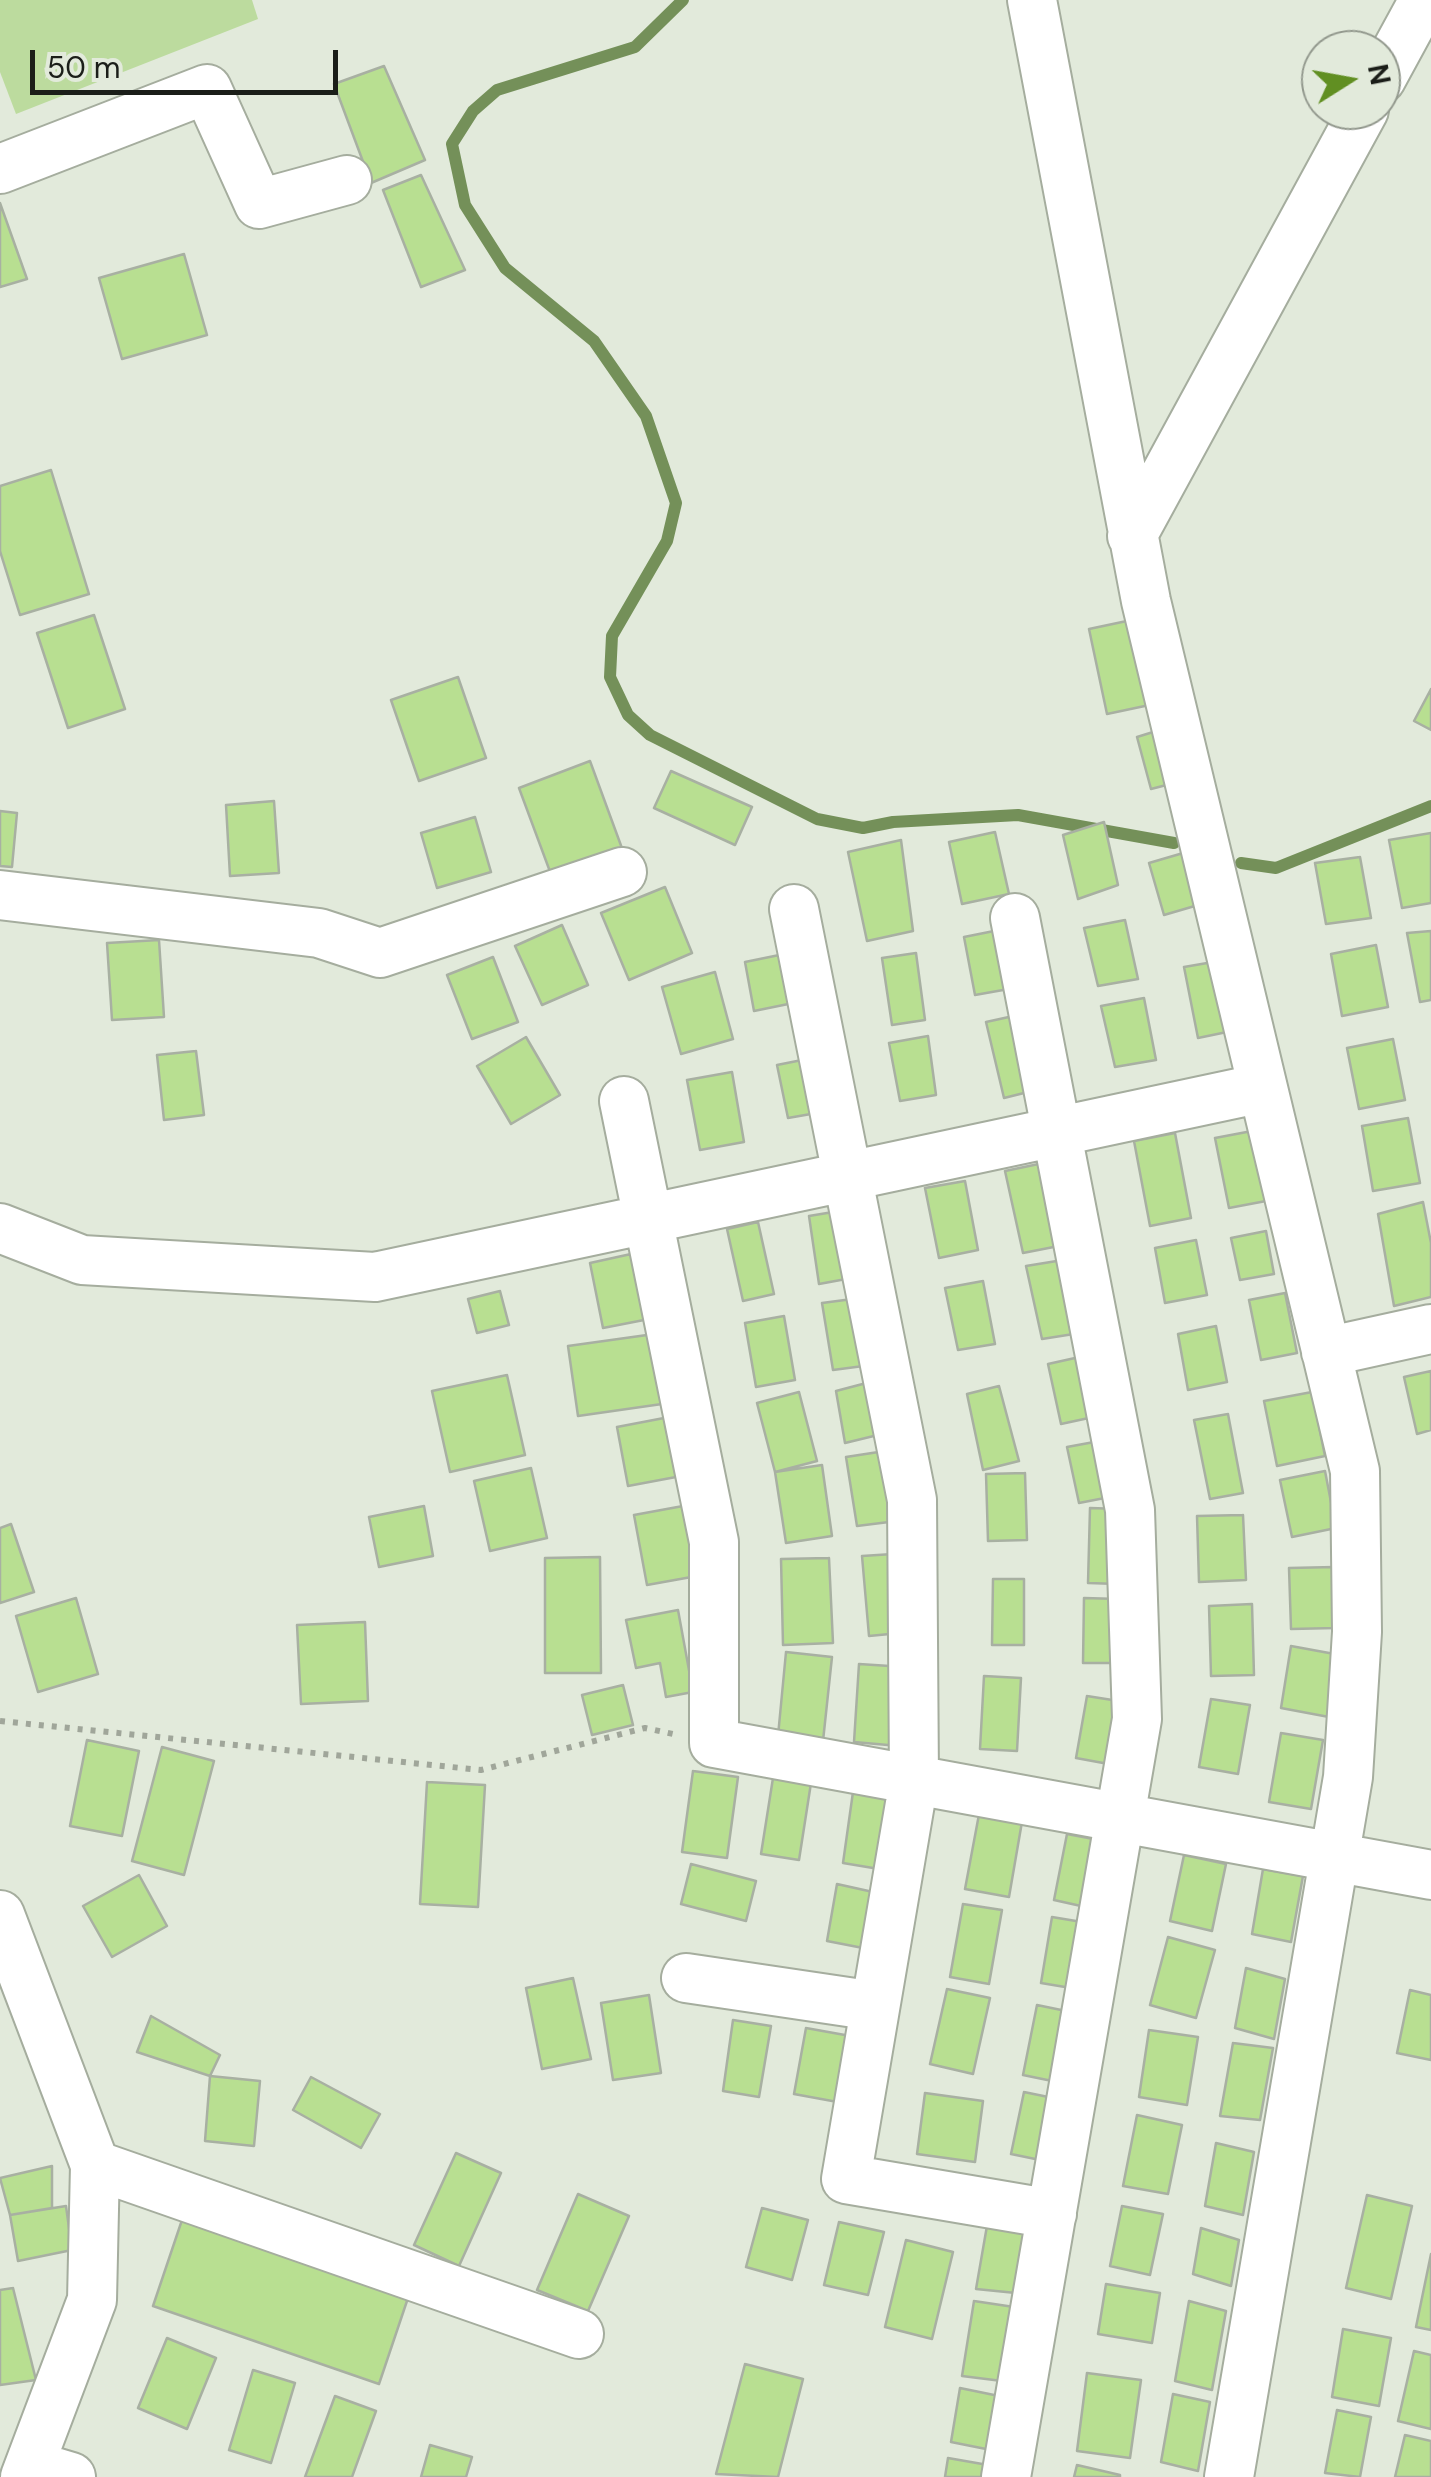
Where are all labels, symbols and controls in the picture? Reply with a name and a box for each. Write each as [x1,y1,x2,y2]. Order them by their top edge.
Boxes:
scale bar [35,30,342,92]
north arrow [1301,30,1401,130]
text: 50 m [47,48,121,87]
text: N [1359,61,1399,88]

